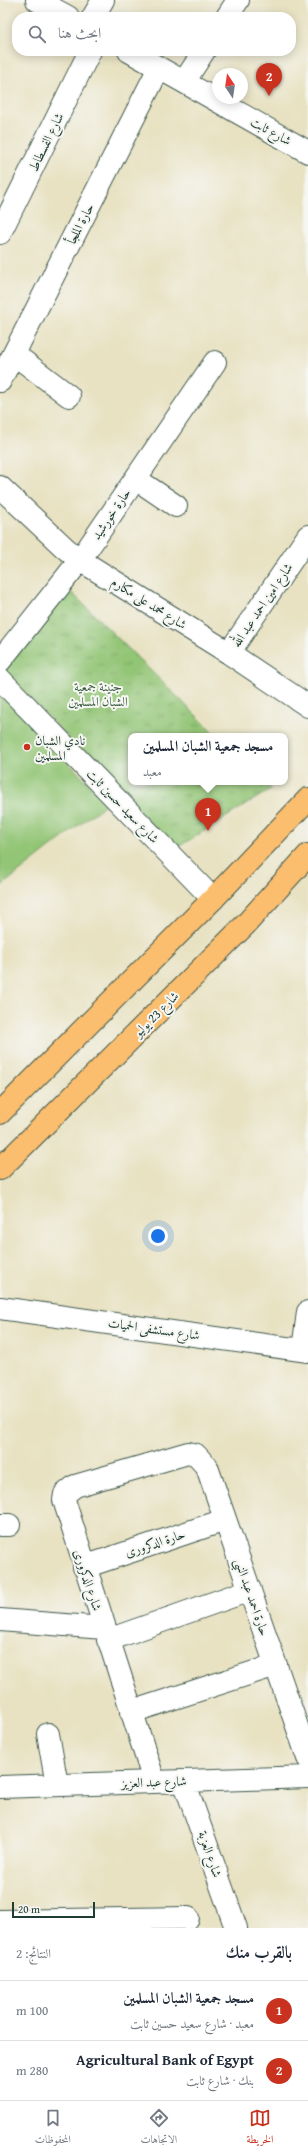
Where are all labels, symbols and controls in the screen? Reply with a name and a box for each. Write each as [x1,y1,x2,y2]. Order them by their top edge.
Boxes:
search box [12,12,296,56]
text: ابحث هنا [58,22,101,43]
icon: search [26,23,48,45]
pin: 2 [256,63,282,96]
north arrow [212,68,248,104]
street label: شارع الفسطاط [24,109,70,175]
street label: شارع ثابت [246,112,295,152]
street label: حارة الملجأ [61,200,99,248]
street label: حارة خورشيد [87,484,135,544]
street label: شارع امين احمد عبد الله [226,558,299,652]
street label: شارع محمد على مكارم [106,572,190,636]
park label: جنينة جمعية الشبان المسلمين [68,677,128,711]
place label: نادي الشبان المسلمين [35,731,85,765]
popup [128,733,288,785]
text: مسجد جمعية الشبان المسلمين [143,735,273,756]
marker: نادي الشبان المسلمين [22,742,32,752]
text: معبد [143,762,162,781]
street label: شارع سعيد حسين ثابت [81,764,164,849]
pin: 1 [195,798,221,831]
street label: شارع 23 يوليو [127,987,185,1044]
your location [148,1226,168,1246]
street label: شارع مستشفى الحميات [107,1313,201,1347]
street label: حارة الدكرورى [122,1524,188,1562]
street label: شارع الدكرورى [67,1547,107,1614]
street label: حارة احمد عبد النبى [229,1556,274,1639]
street label: شارع عبد العزيز [119,1771,187,1795]
street label: شارع العزبة [191,1828,227,1881]
scale bar [12,1900,95,1919]
text: 20 m [18,1901,40,1917]
text: بالقرب منك [225,1939,292,1964]
text: النتائج: 2 [16,1944,51,1963]
text: مسجد جمعية الشبان المسلمين [123,1987,254,2008]
text: 100 m [16,2001,48,2020]
text: 1 [276,2001,282,2020]
text: معبد · شارع سعيد حسين ثابت [130,2014,254,2033]
text: Agricultural Bank of Egypt [76,2049,254,2070]
text: 280 m [16,2061,48,2080]
text: 2 [276,2061,282,2080]
text: بنك · شارع ثابت [186,2071,254,2090]
tab: المحفوظات [35,2107,71,2150]
tab: الاتجاهات [140,2107,177,2150]
tab: الخريطة [247,2107,273,2150]

